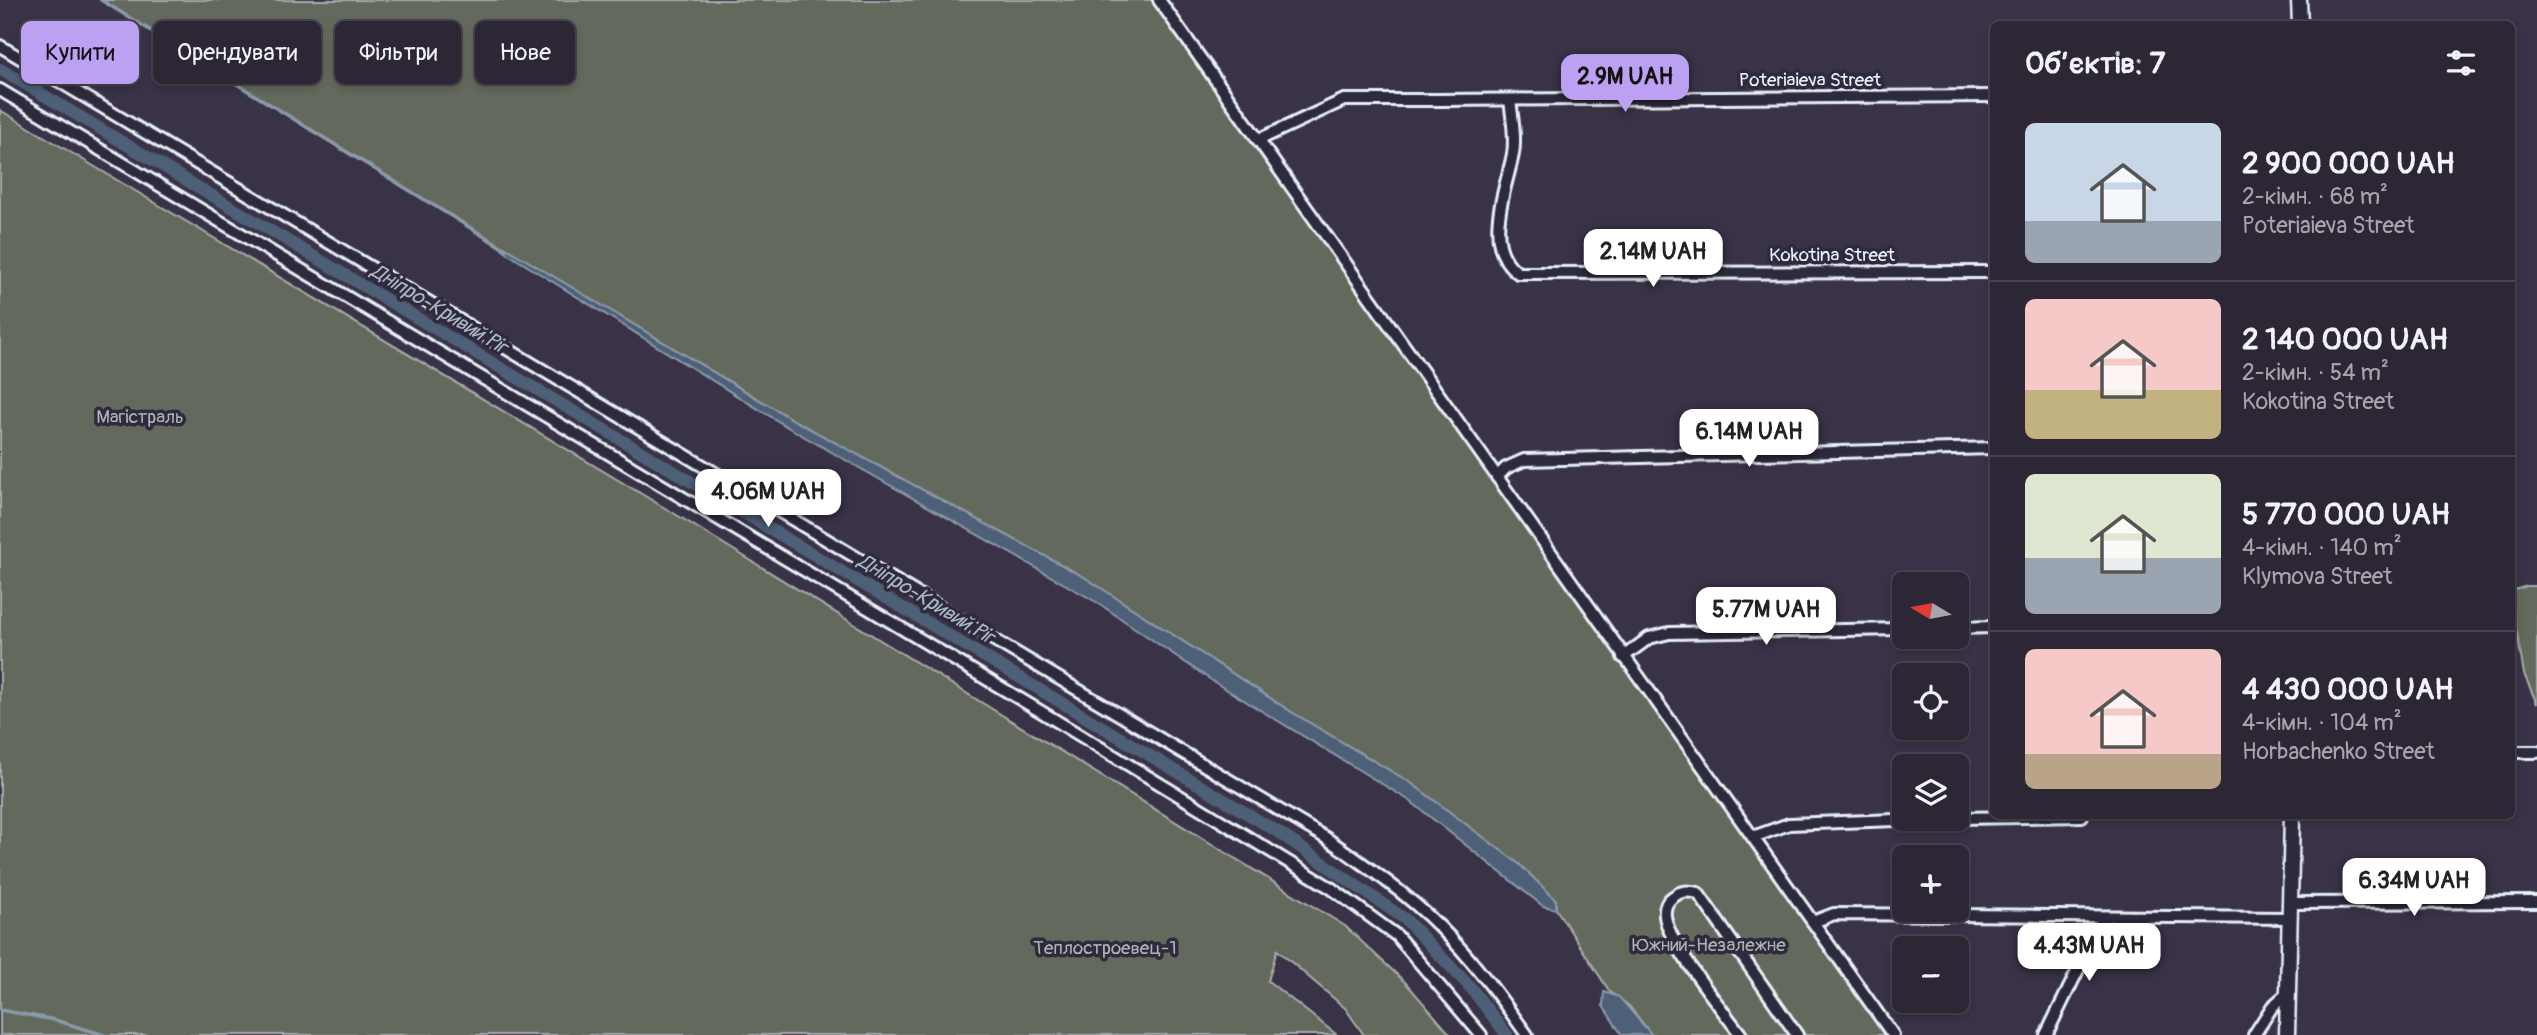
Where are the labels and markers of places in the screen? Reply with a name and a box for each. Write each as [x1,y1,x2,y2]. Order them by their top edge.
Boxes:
pin: 2.9M UAH [1553,54,1697,114]
pin: 2.14M UAH [1573,230,1733,289]
pin: 6.14M UAH [1669,410,1829,469]
pin: 4.06M UAH [688,470,848,529]
pin: 5.77M UAH [1686,588,1846,647]
pin: 6.34M UAH [2334,858,2494,918]
pin: 4.43M UAH [2009,923,2169,983]

